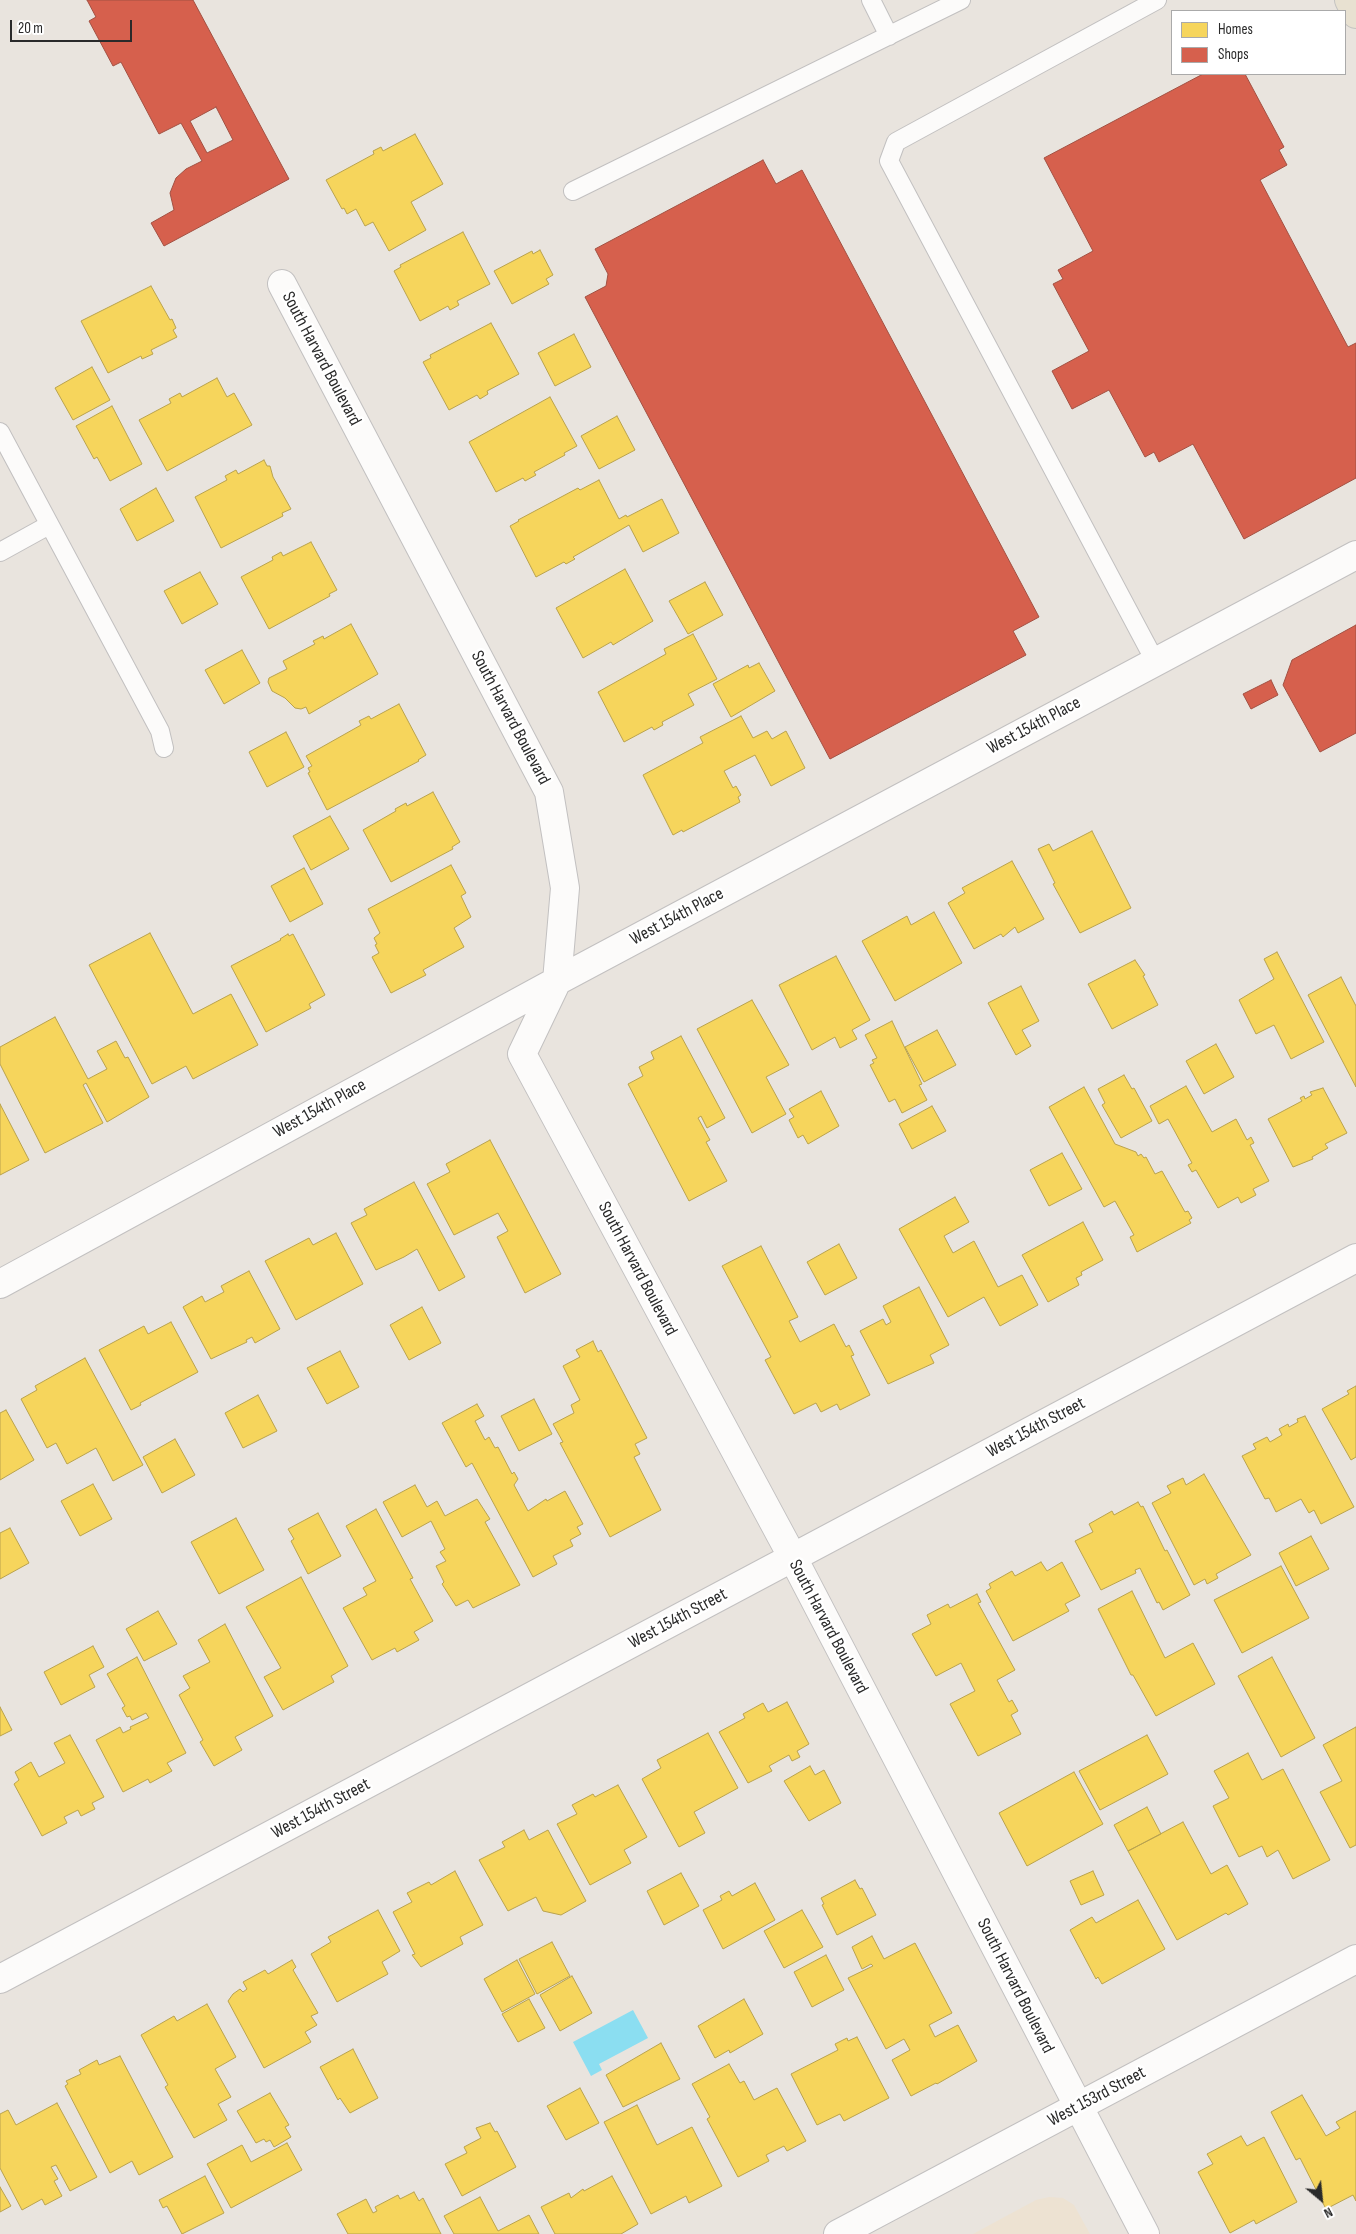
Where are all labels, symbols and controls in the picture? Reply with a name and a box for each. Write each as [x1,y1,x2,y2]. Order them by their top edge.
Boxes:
scale bar [12,10,135,42]
legend [1171,10,1346,75]
text: 20 m [18,19,43,38]
text: Homes [1218,20,1253,39]
text: Shops [1218,45,1249,64]
street label: South Harvard Boulevard [277,288,365,430]
street label: South Harvard Boulevard [466,647,554,789]
street label: West 154th Place [984,692,1084,760]
street label: West 154th Place [627,883,727,951]
street label: West 154th Place [270,1075,370,1143]
street label: South Harvard Boulevard [593,1198,681,1340]
street label: West 154th Street [983,1393,1089,1463]
street label: South Harvard Boulevard [784,1556,872,1698]
street label: West 154th Street [625,1584,731,1654]
street label: West 154th Street [268,1774,374,1844]
street label: South Harvard Boulevard [972,1915,1058,2057]
street label: West 153rd Street [1044,2062,1150,2132]
north arrow [1296,2174,1346,2224]
text: N [1321,2203,1336,2222]

